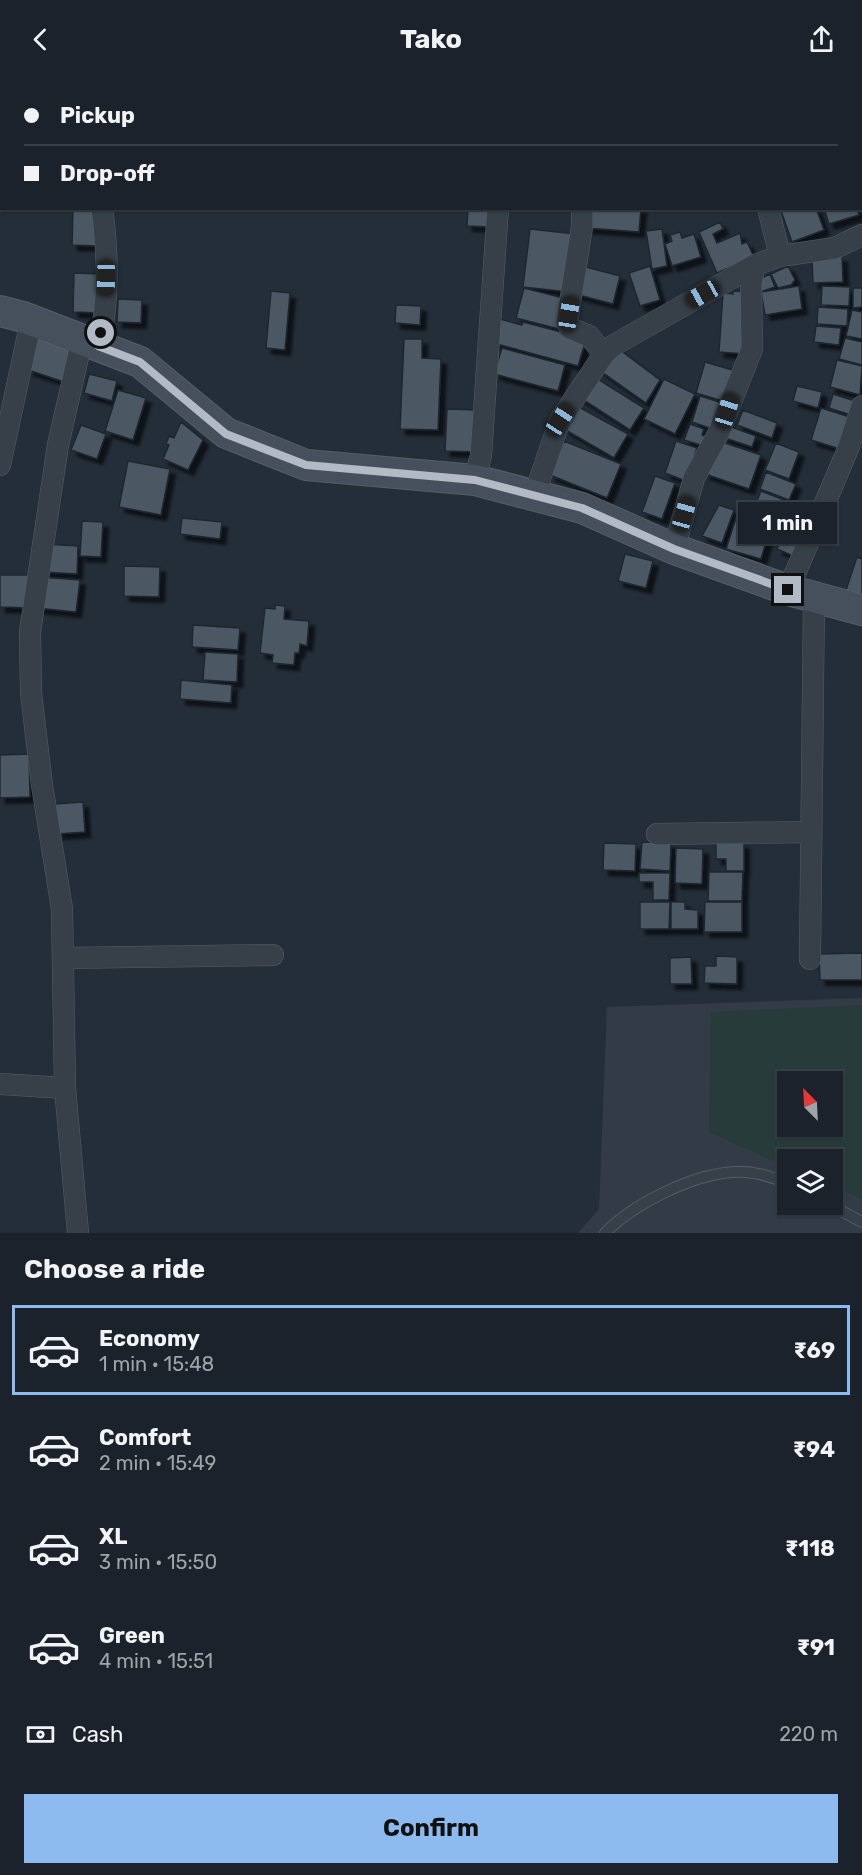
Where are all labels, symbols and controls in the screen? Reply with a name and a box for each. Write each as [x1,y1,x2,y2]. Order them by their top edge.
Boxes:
icon: back [24,23,57,56]
text: Tako [400,23,462,55]
icon: share [805,23,838,56]
text: Pickup [60,102,135,129]
text: Drop-off [60,160,155,187]
car [97,260,115,296]
car [683,277,723,311]
car [557,295,581,333]
route start [87,319,114,346]
car [713,391,741,431]
car [543,400,577,440]
car [670,494,698,534]
callout: 1 min [738,503,838,545]
text: 1 min [762,511,813,535]
route end [774,576,801,603]
north arrow [777,1071,843,1137]
map controls [777,1071,843,1215]
button: layers [777,1149,843,1215]
text: Choose a ride [24,1253,205,1285]
icon: car [27,1323,81,1377]
text: Economy [99,1325,200,1352]
text: ₹69 [793,1337,835,1364]
text: 1 min · 15:48 [99,1352,214,1376]
icon: car [27,1422,81,1476]
text: Comfort [99,1424,191,1451]
text: ₹94 [793,1436,835,1463]
text: 2 min · 15:49 [99,1451,216,1475]
icon: car [27,1521,81,1575]
text: XL [99,1523,127,1550]
text: ₹118 [785,1535,835,1562]
text: 3 min · 15:50 [99,1550,217,1574]
icon: car [27,1620,81,1674]
text: Green [99,1622,165,1649]
text: ₹91 [797,1634,835,1661]
text: 4 min · 15:51 [99,1649,213,1673]
icon: cash [24,1718,57,1751]
text: Cash [72,1721,123,1748]
text: 220 m [779,1722,838,1746]
button: Confirm [24,1794,838,1863]

